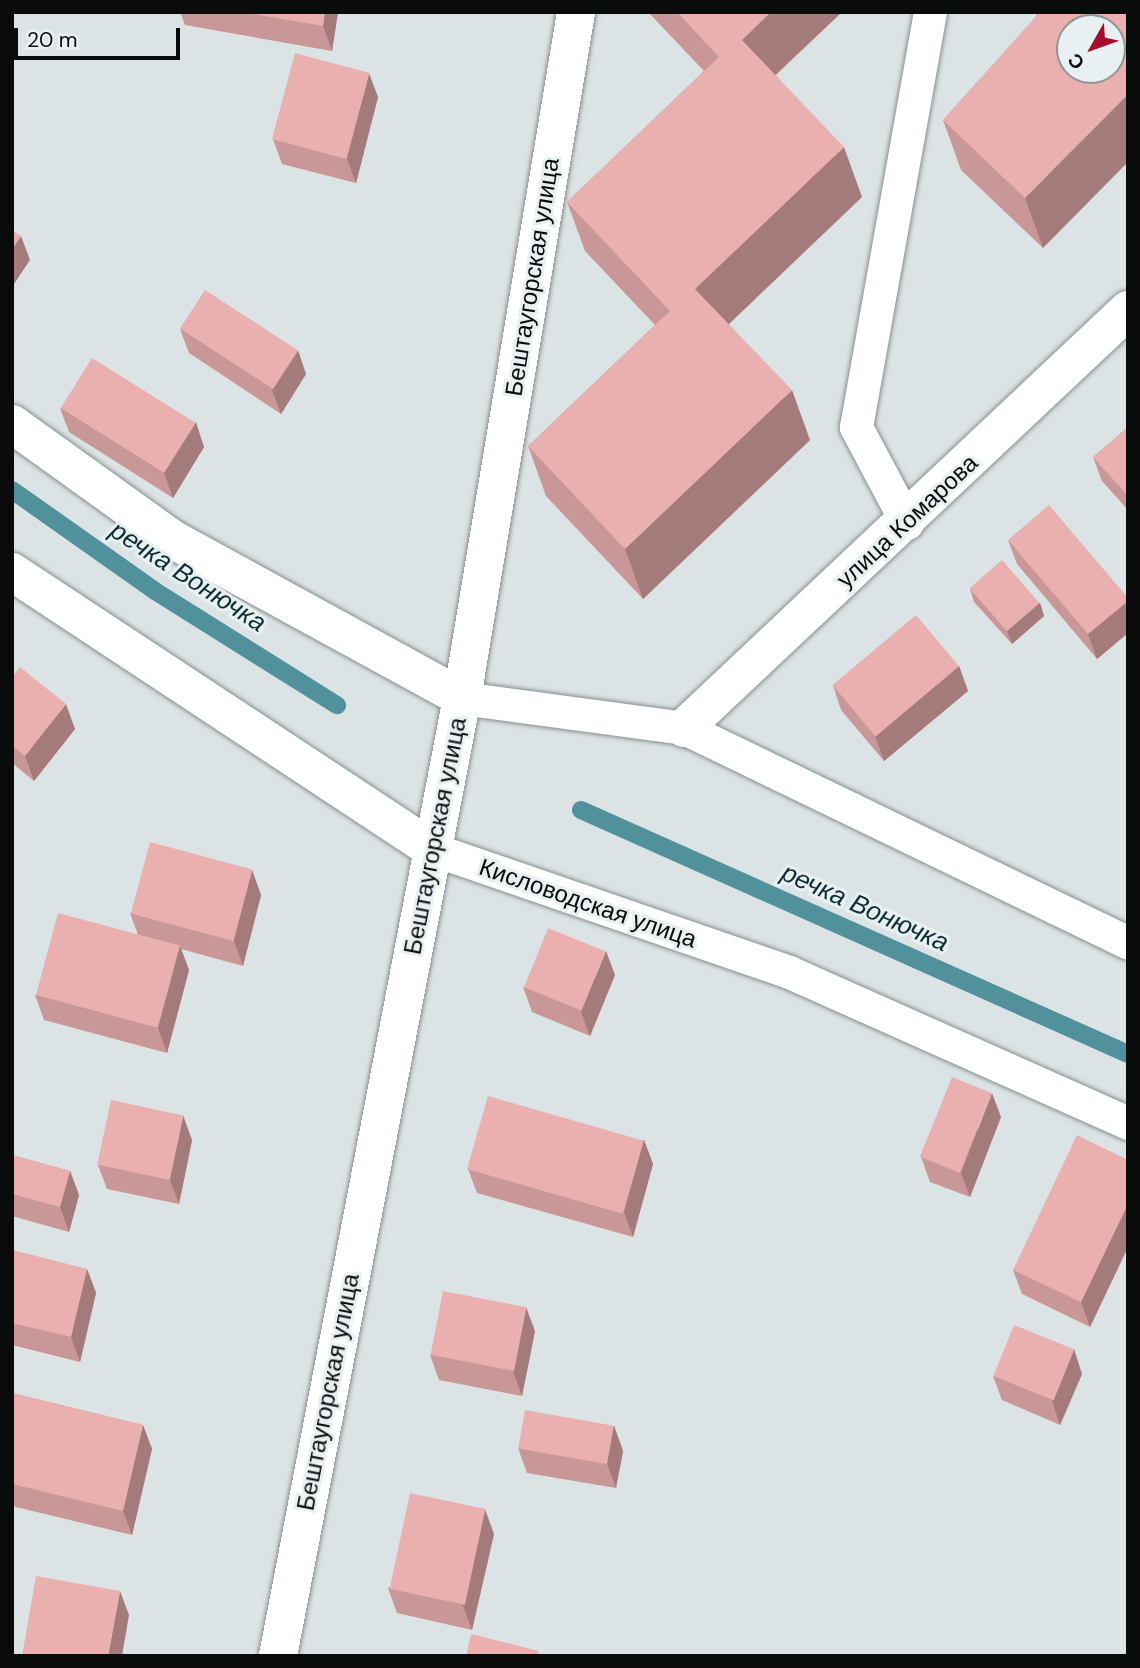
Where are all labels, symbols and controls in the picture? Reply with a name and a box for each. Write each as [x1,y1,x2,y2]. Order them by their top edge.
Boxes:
scale bar [18,14,184,58]
north arrow [1056,14,1126,84]
text: 20 m [27,26,78,54]
text: С [1062,48,1090,75]
street label: Бештаугорская улица [499,156,565,398]
street label: улица Комарова [831,448,983,594]
water label: речка Вонючка [104,515,272,639]
street label: Бештаугорская улица [398,715,472,957]
street label: Кисловодская улица [476,852,700,954]
water label: речка Вонючка [777,857,953,959]
street label: Бештаугорская улица [291,1271,365,1513]

